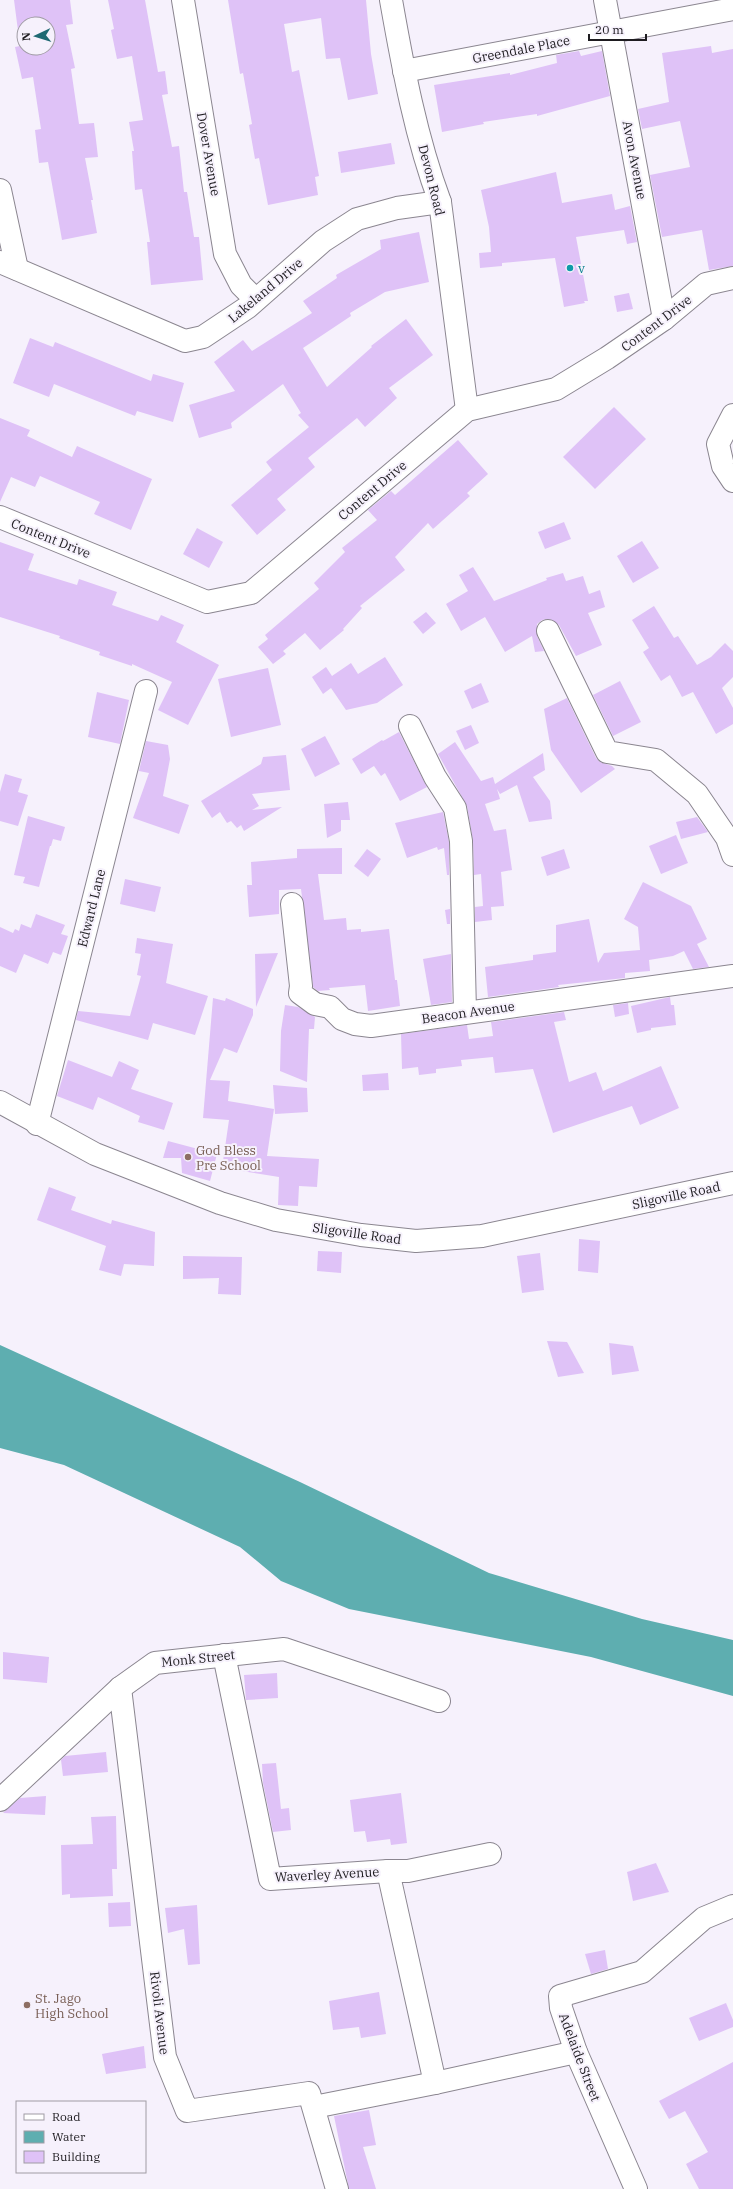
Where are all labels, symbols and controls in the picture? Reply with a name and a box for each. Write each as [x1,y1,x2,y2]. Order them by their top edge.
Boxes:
north arrow [16,16,56,56]
scale bar [589,16,646,42]
text: 20 m [595,22,624,37]
text: N [19,32,33,42]
street label: Greendale Place [471,32,571,67]
street label: Dover Avenue [193,111,224,197]
street label: Avon Avenue [619,119,650,201]
street label: Devon Road [414,143,449,217]
street label: Lakeland Drive [225,254,306,327]
place label: v [578,260,585,277]
marker: v [565,263,575,273]
street label: Content Drive [618,291,695,356]
street label: Content Drive [335,457,410,524]
street label: Content Drive [9,515,93,562]
street label: Edward Lane [74,867,109,949]
street label: Beacon Avenue [420,998,516,1027]
place label: God Bless Pre School [196,1142,261,1174]
marker: God Bless Pre School [183,1152,193,1162]
street label: Sligoville Road [630,1178,722,1213]
street label: Sligoville Road [311,1219,403,1248]
street label: Monk Street [160,1646,236,1671]
street label: Waverley Avenue [274,1863,380,1886]
street label: Rivoli Avenue [146,1970,173,2056]
place label: St. Jago High School [35,1990,109,2022]
marker: St. Jago High School [22,2000,32,2010]
street label: Adelaide Street [555,2011,604,2104]
legend [16,2101,146,2173]
text: Road [52,2109,81,2124]
text: Water [52,2129,86,2144]
text: Building [52,2149,100,2164]

